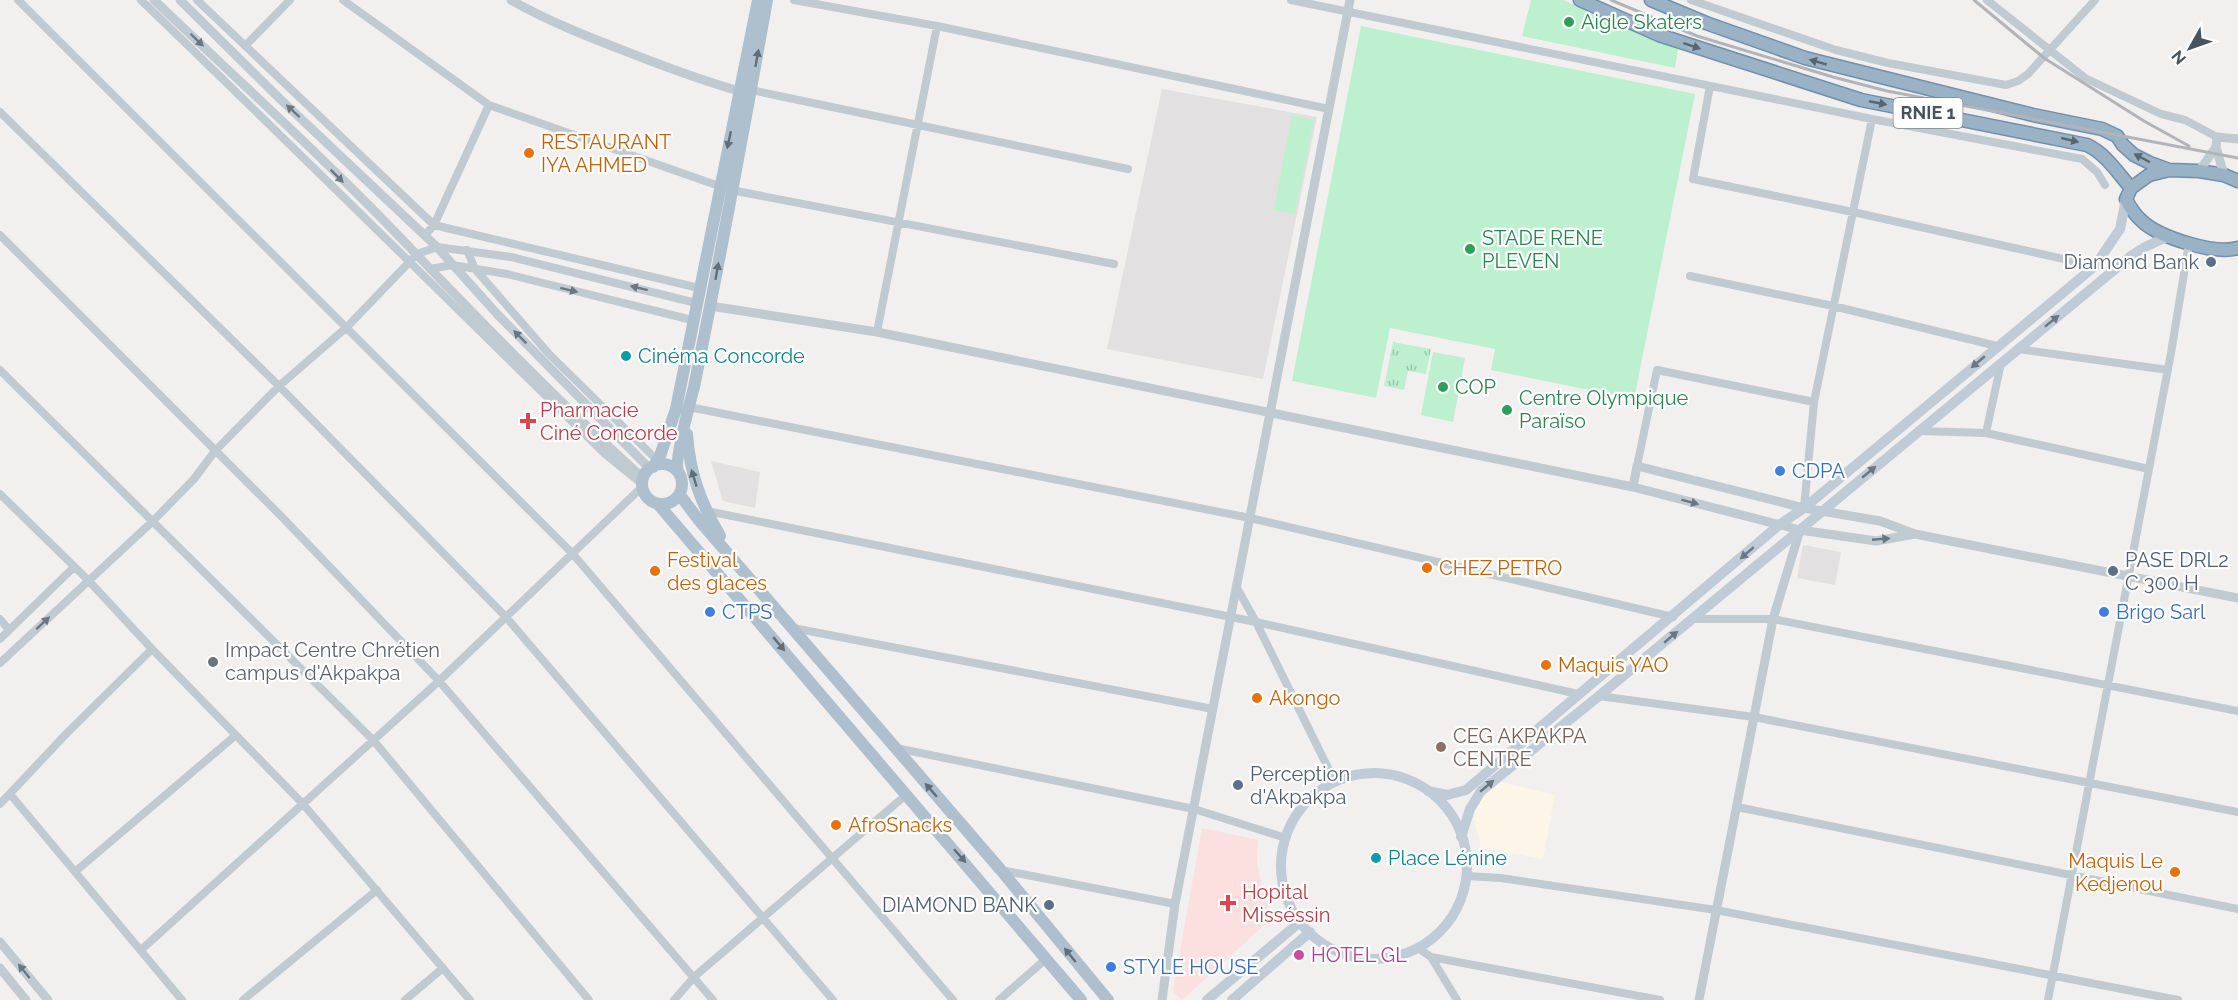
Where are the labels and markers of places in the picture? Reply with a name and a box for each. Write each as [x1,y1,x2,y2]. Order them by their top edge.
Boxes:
place label: Aigle Skaters [1581,10,1702,34]
marker: Aigle Skaters [1562,15,1576,29]
place label: RESTAURANT IYA AHMED [541,130,671,177]
marker: RESTAURANT IYA AHMED [522,146,536,160]
place label: STADE RENE PLEVEN [1482,226,1603,273]
marker: STADE RENE PLEVEN [1463,242,1477,256]
place label: Diamond Bank [2063,250,2199,274]
marker: Diamond Bank [2204,255,2218,269]
place label: Cinéma Concorde [638,344,805,368]
marker: Cinéma Concorde [619,349,633,363]
place label: COP [1455,375,1496,399]
marker: COP [1436,380,1450,394]
place label: Centre Olympique Paraïso [1519,386,1689,433]
place label: Pharmacie Ciné Concorde [540,398,678,445]
marker: Centre Olympique Paraïso [1500,403,1514,417]
marker: Pharmacie Ciné Concorde [521,414,535,428]
place label: CDPA [1792,459,1845,483]
marker: CDPA [1773,464,1787,478]
place label: Festival des glaces [667,548,767,595]
place label: PASE DRL2 C 300 H [2125,548,2229,595]
place label: CHEZ PETRO [1439,556,1562,580]
marker: CHEZ PETRO [1420,561,1434,575]
marker: Festival des glaces [648,564,662,578]
marker: PASE DRL2 C 300 H [2106,564,2120,578]
place label: CTPS [722,600,772,624]
place label: Brigo Sarl [2116,600,2206,624]
marker: CTPS [703,605,717,619]
marker: Brigo Sarl [2097,605,2111,619]
place label: Impact Centre Chrétien campus d'Akpakpa [225,638,440,685]
place label: Maquis YAO [1558,653,1668,677]
marker: Impact Centre Chrétien campus d'Akpakpa [206,655,220,669]
marker: Maquis YAO [1539,658,1553,672]
place label: Akongo [1269,686,1341,710]
marker: Akongo [1250,691,1264,705]
place label: CEG AKPAKPA CENTRE [1453,724,1587,771]
marker: CEG AKPAKPA CENTRE [1434,740,1448,754]
place label: Perception d'Akpakpa [1250,762,1350,809]
marker: Perception d'Akpakpa [1231,778,1245,792]
place label: AfroSnacks [848,813,952,837]
marker: AfroSnacks [829,818,843,832]
place label: Place Lénine [1388,846,1507,870]
place label: Maquis Le Kedjenou [2068,849,2163,896]
marker: Place Lénine [1369,851,1383,865]
marker: Maquis Le Kedjenou [2168,865,2182,879]
place label: Hopital Misséssin [1242,880,1330,927]
place label: DIAMOND BANK [882,893,1037,917]
marker: Hopital Misséssin [1219,894,1237,912]
marker: DIAMOND BANK [1042,898,1056,912]
place label: HOTEL GL [1311,943,1407,967]
marker: HOTEL GL [1292,948,1306,962]
place label: STYLE HOUSE [1123,955,1258,979]
marker: STYLE HOUSE [1104,960,1118,974]

